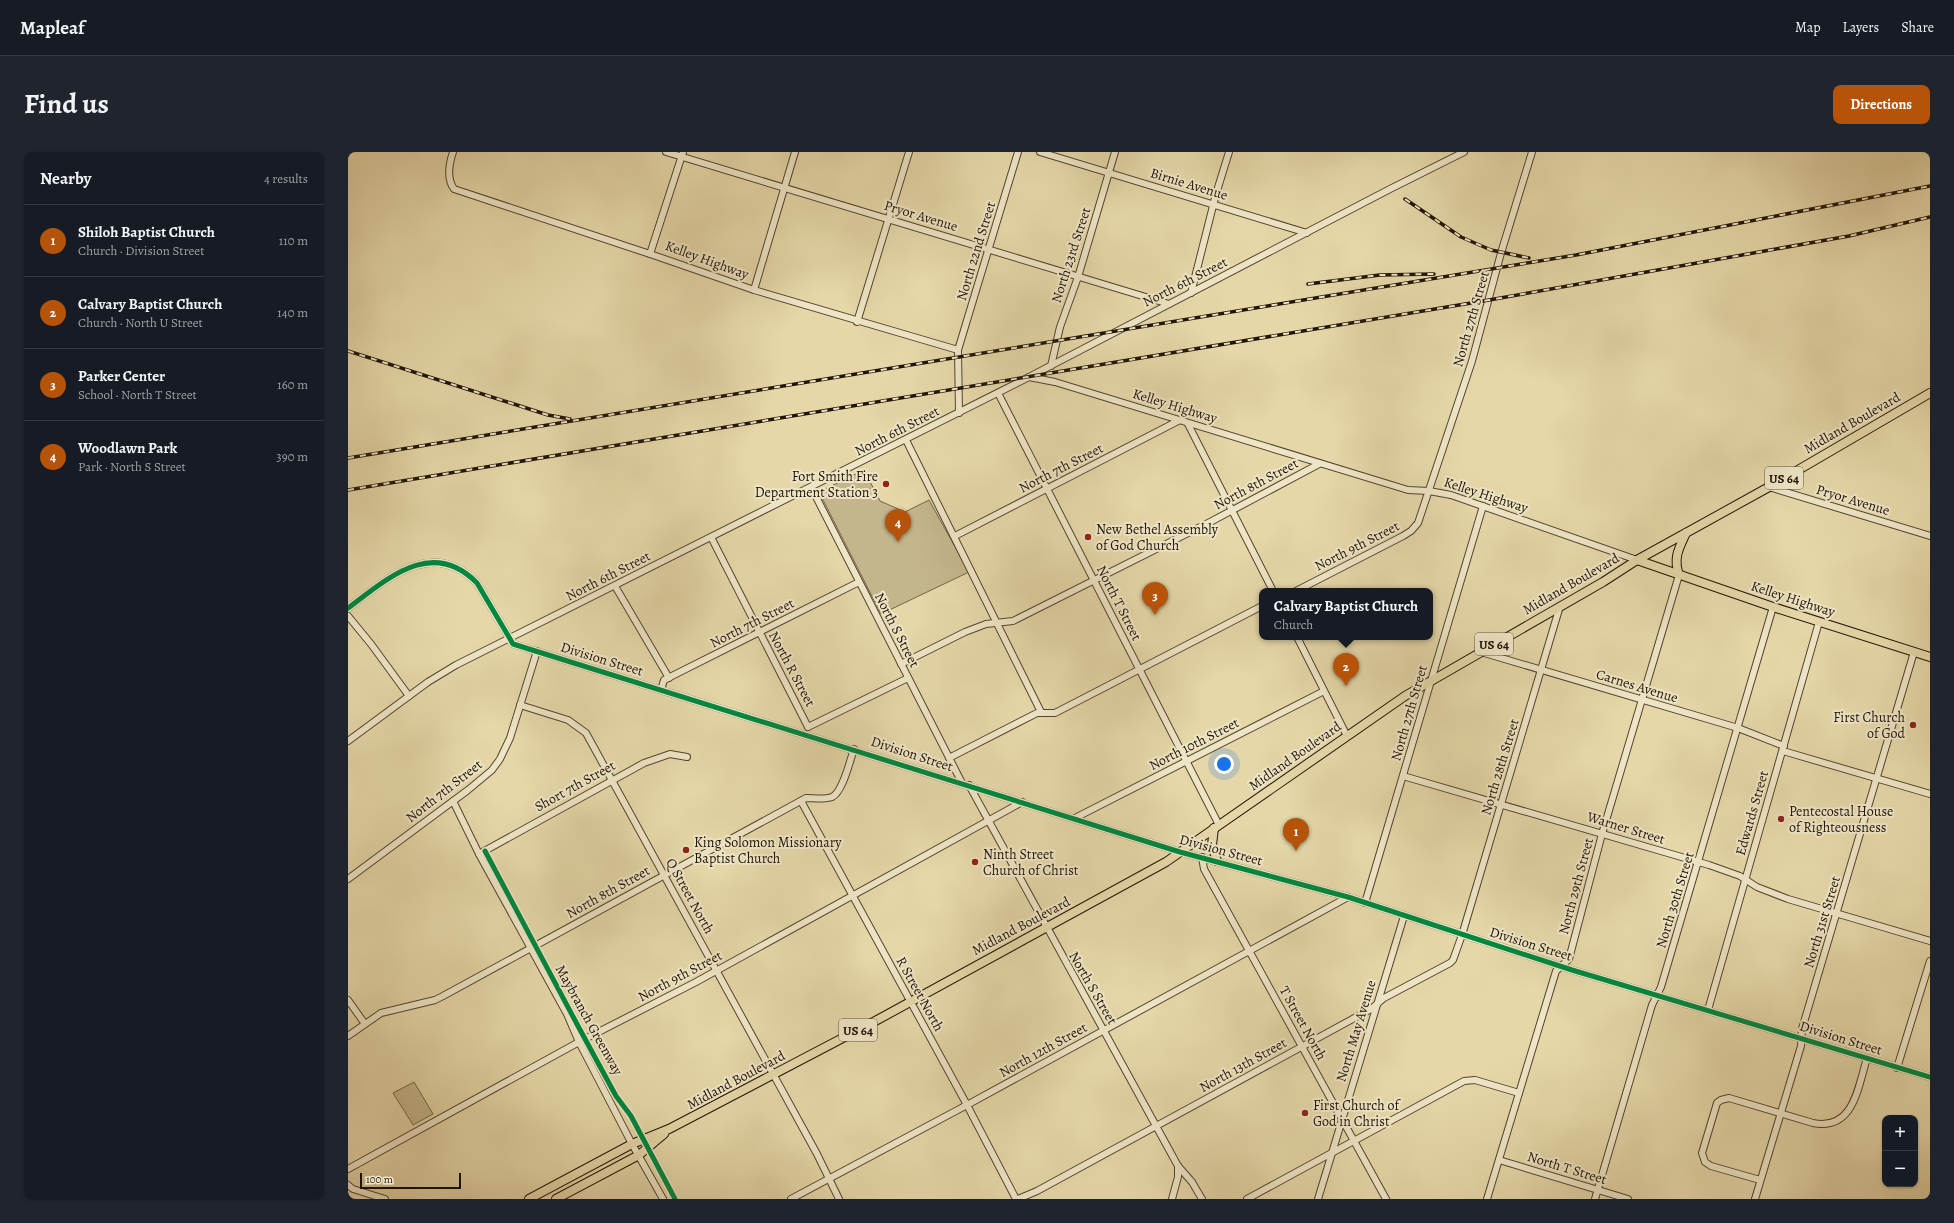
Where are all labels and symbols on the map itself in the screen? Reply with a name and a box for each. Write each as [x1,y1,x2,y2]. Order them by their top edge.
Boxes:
street label: Birnie Avenue [1148,163,1230,205]
street label: Pryor Avenue [882,196,960,236]
street label: North 22nd Street [952,199,1000,303]
street label: North 23rd Street [1047,204,1096,305]
street label: Kelley Highway [663,236,752,284]
street label: North 6th Street [1139,252,1231,312]
street label: North 27th Street [1448,269,1494,369]
street label: Kelley Highway [1130,384,1220,428]
street label: Midland Boulevard [1800,387,1904,458]
street label: North 6th Street [851,401,943,461]
street label: North 7th Street [1016,438,1107,497]
street label: North 8th Street [1210,454,1302,514]
place label: Fort Smith Fire Department Station 3 [755,467,878,502]
road number: US 64 [1765,467,1803,489]
street label: Kelley Highway [1441,472,1531,518]
marker: Fort Smith Fire Department Station 3 [881,479,891,489]
street label: Pryor Avenue [1814,480,1892,520]
pin: 4 [885,509,911,542]
street label: North 9th Street [1311,516,1403,575]
place label: New Bethel Assembly of God Church [1096,520,1219,555]
marker: New Bethel Assembly of God Church [1083,532,1093,542]
street label: North 6th Street [562,546,654,606]
street label: Midland Boulevard [1519,548,1623,619]
street label: North T Street [1092,562,1146,644]
street label: Kelley Highway [1748,576,1838,622]
pin: 3 [1142,582,1168,615]
street label: North S Street [870,589,924,671]
street label: North 7th Street [707,593,798,652]
street label: North R Street [764,628,820,710]
road number: US 64 [1475,633,1513,655]
street label: Division Street [558,637,646,681]
pin: 2 [1333,653,1359,686]
street label: North 27th Street [1386,663,1432,763]
street label: Carnes Avenue [1594,665,1680,707]
place label: First Church of God [1833,708,1906,743]
street label: North 10th Street [1146,713,1243,775]
street label: North 28th Street [1476,716,1524,817]
street label: Midland Boulevard [1245,717,1345,795]
marker: First Church of God [1908,720,1918,730]
street label: Division Street [868,732,956,776]
your location [1214,754,1234,774]
street label: North 7th Street [402,755,486,827]
street label: Short 7th Street [531,756,619,816]
street label: Edwards Street [1731,768,1773,858]
place label: Pentecostal House of Righteousness [1789,802,1893,837]
street label: Warner Street [1584,807,1668,849]
marker: Pentecostal House of Righteousness [1776,814,1786,824]
pin: 1 [1283,818,1309,851]
street label: Division Street [1177,830,1265,870]
place label: King Solomon Missionary Baptist Church [694,833,842,868]
street label: North 29th Street [1554,835,1598,936]
marker: King Solomon Missionary Baptist Church [681,845,691,855]
place label: Ninth Street Church of Christ [983,845,1079,880]
street label: North 30th Street [1651,849,1699,950]
street label: Q Street North [661,855,719,938]
marker: Ninth Street Church of Christ [970,857,980,867]
street label: North 8th Street [563,861,654,923]
street label: North 31st Street [1799,873,1845,970]
street label: Midland Boulevard [969,892,1074,960]
street label: Division Street [1487,922,1575,966]
street label: North 9th Street [635,946,726,1006]
street label: North S Street [1064,948,1122,1028]
street label: R Street North [892,953,949,1035]
street label: Maybranch Greenway [551,961,628,1079]
street label: North May Avenue [1331,978,1381,1084]
street label: T Street North [1275,983,1331,1064]
street label: Division Street [1797,1016,1885,1060]
street label: North 12th Street [996,1018,1091,1082]
road number: US 64 [839,1019,877,1041]
street label: North 13th Street [1196,1033,1290,1097]
street label: Midland Boulevard [684,1046,789,1114]
place label: First Church of God in Christ [1313,1096,1401,1131]
marker: First Church of God in Christ [1300,1108,1310,1118]
street label: North T Street [1525,1147,1609,1189]
scale bar [360,1171,461,1190]

